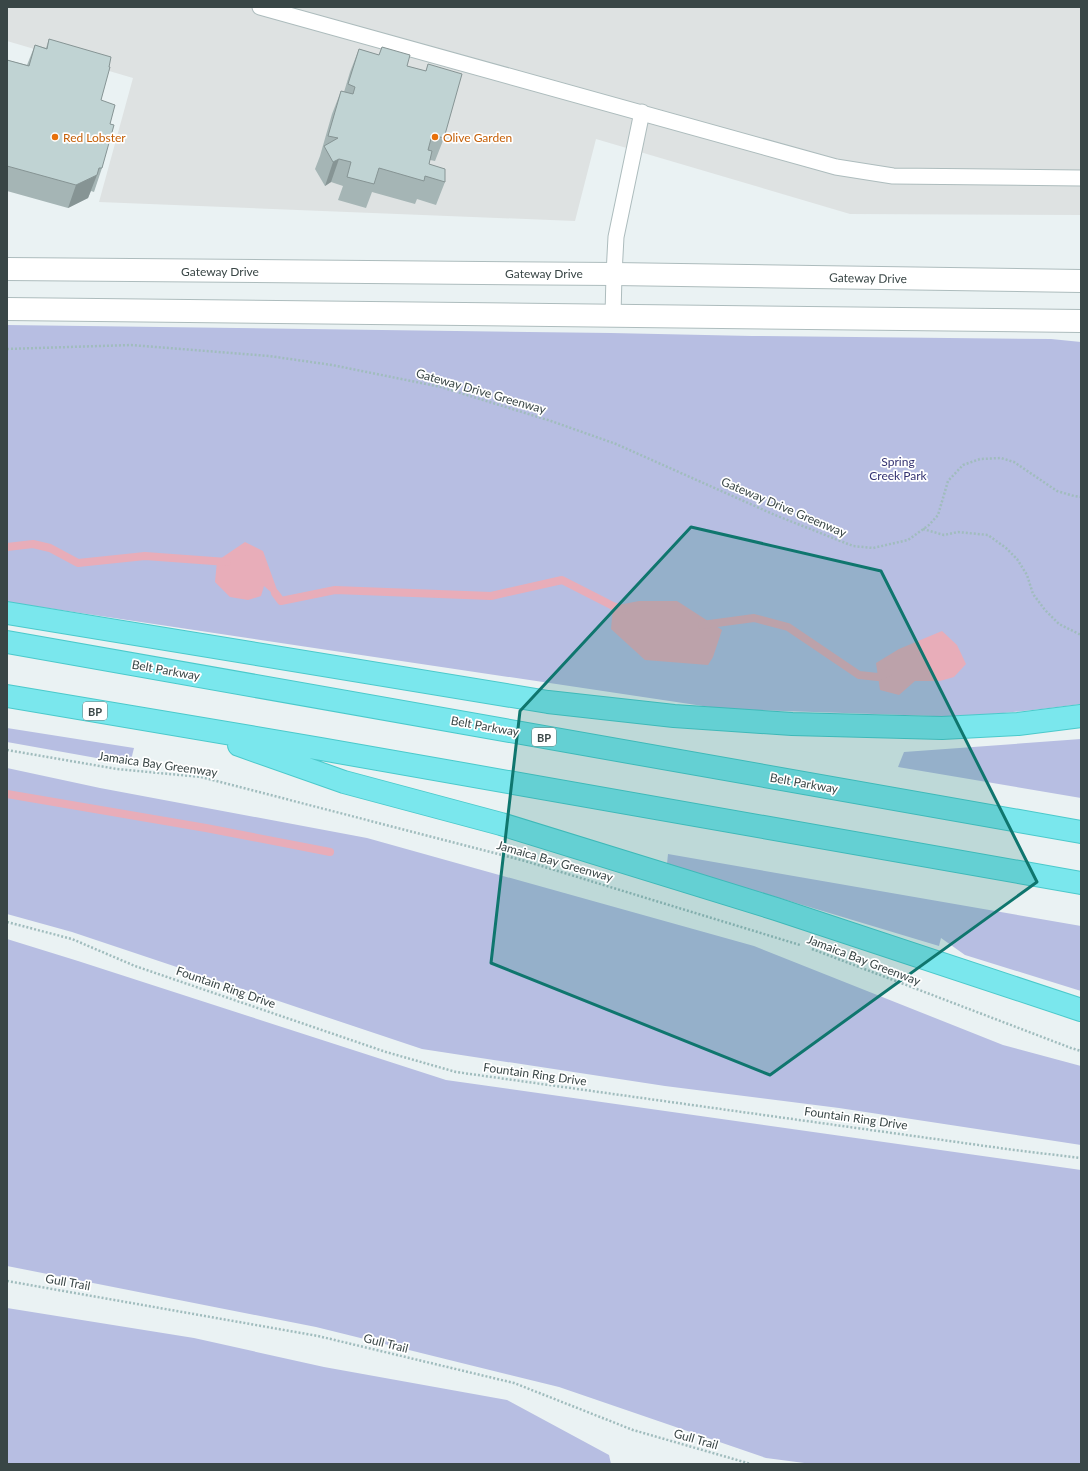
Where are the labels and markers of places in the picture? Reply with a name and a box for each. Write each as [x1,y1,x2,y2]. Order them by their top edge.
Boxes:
place label: Red Lobster [63,130,126,145]
place label: Olive Garden [443,130,512,145]
marker: Red Lobster [50,132,60,142]
marker: Olive Garden [430,132,440,142]

